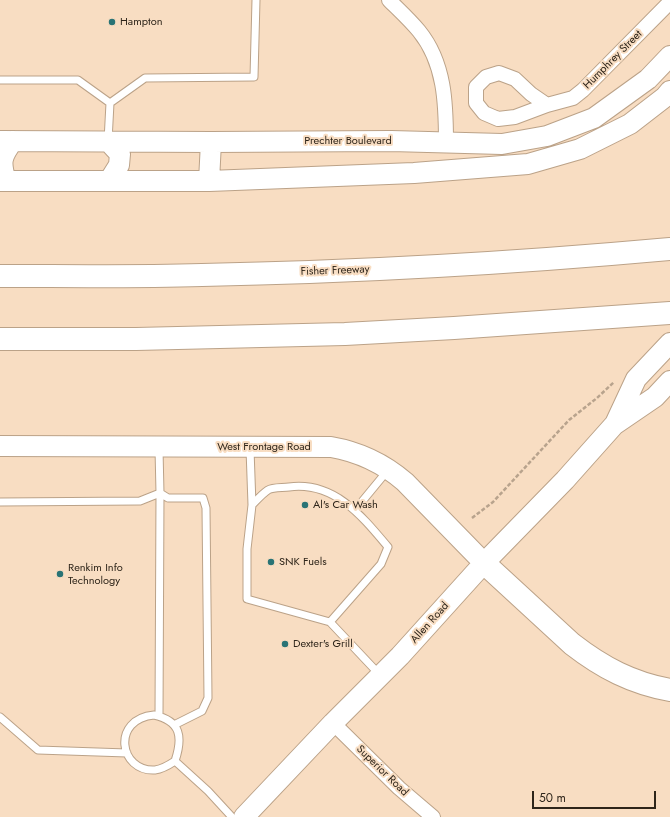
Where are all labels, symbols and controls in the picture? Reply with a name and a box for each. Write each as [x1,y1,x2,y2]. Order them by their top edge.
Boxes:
place label: Hampton [120,15,162,29]
marker: Hampton [107,17,117,27]
street label: Humphrey Street [581,28,645,92]
street label: Prechter Boulevard [304,134,392,148]
street label: Fisher Freeway [300,263,370,279]
street label: West Frontage Road [217,440,311,454]
place label: Al's Car Wash [313,498,378,512]
marker: Al's Car Wash [300,500,310,510]
place label: SNK Fuels [279,555,327,569]
marker: SNK Fuels [266,557,276,567]
place label: Renkim Info Technology [68,561,123,587]
marker: Renkim Info Technology [55,569,65,579]
street label: Allen Road [408,600,452,646]
place label: Dexter's Grill [293,637,353,651]
marker: Dexter's Grill [280,639,290,649]
street label: Superior Road [353,743,411,799]
scale bar [534,783,658,809]
text: 50 m [539,789,566,807]

